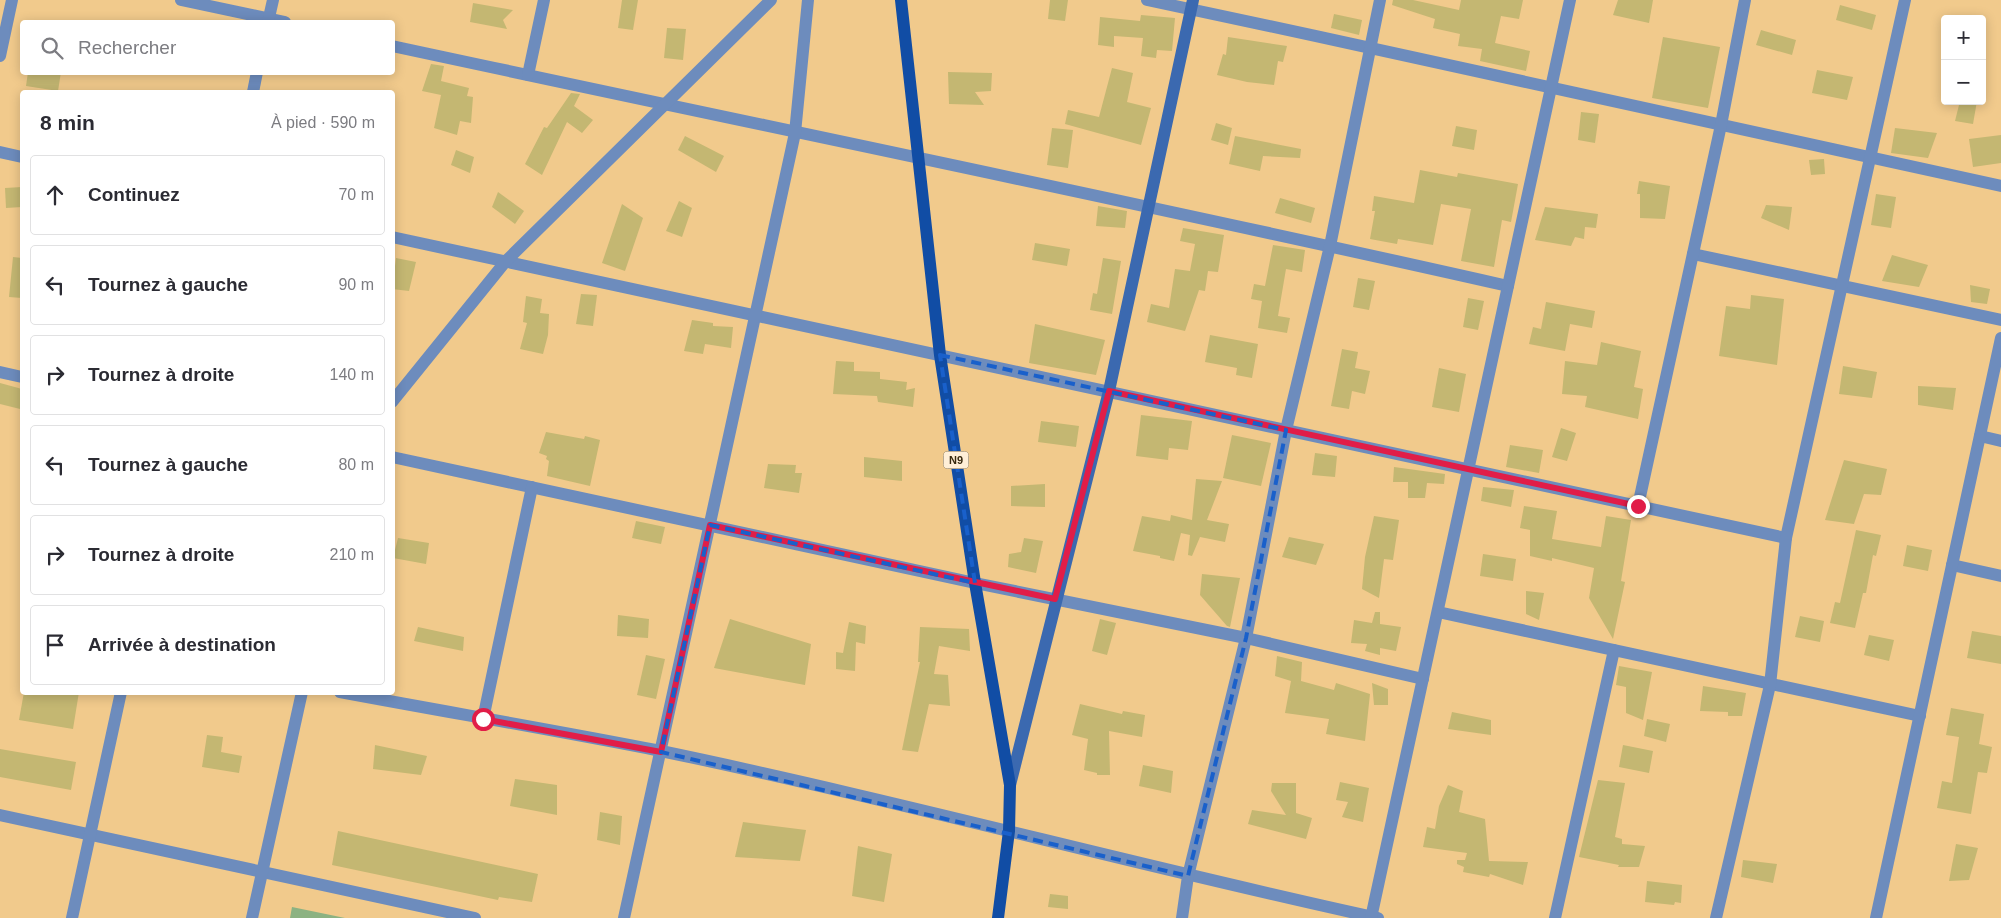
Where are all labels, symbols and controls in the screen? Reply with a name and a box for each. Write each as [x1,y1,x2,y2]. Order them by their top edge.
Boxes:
map controls [1941,15,1986,105]
button: + [1941,15,1986,60]
search box [20,20,395,75]
icon: search [38,34,66,62]
text: Rechercher [78,37,176,58]
button: − [1941,60,1986,105]
text: 8 min [40,111,95,134]
text: À pied · 590 m [271,114,375,131]
icon: ahead [41,181,69,209]
text: Continuez [88,184,180,205]
text: 70 m [338,186,374,203]
icon: left [41,271,69,299]
text: Tournez à gauche [88,274,248,295]
text: 90 m [338,276,374,293]
icon: right [41,361,69,389]
text: Tournez à droite [88,364,234,385]
text: 140 m [330,366,374,383]
icon: left [41,451,69,479]
road number: N9 [944,452,968,468]
text: Tournez à gauche [88,454,248,475]
text: 80 m [338,456,374,473]
route end [1627,495,1650,518]
icon: right [41,541,69,569]
text: Tournez à droite [88,544,234,565]
text: 210 m [330,546,374,563]
icon: arrive [41,631,69,659]
text: Arrivée à destination [88,634,276,655]
route start [472,708,495,731]

